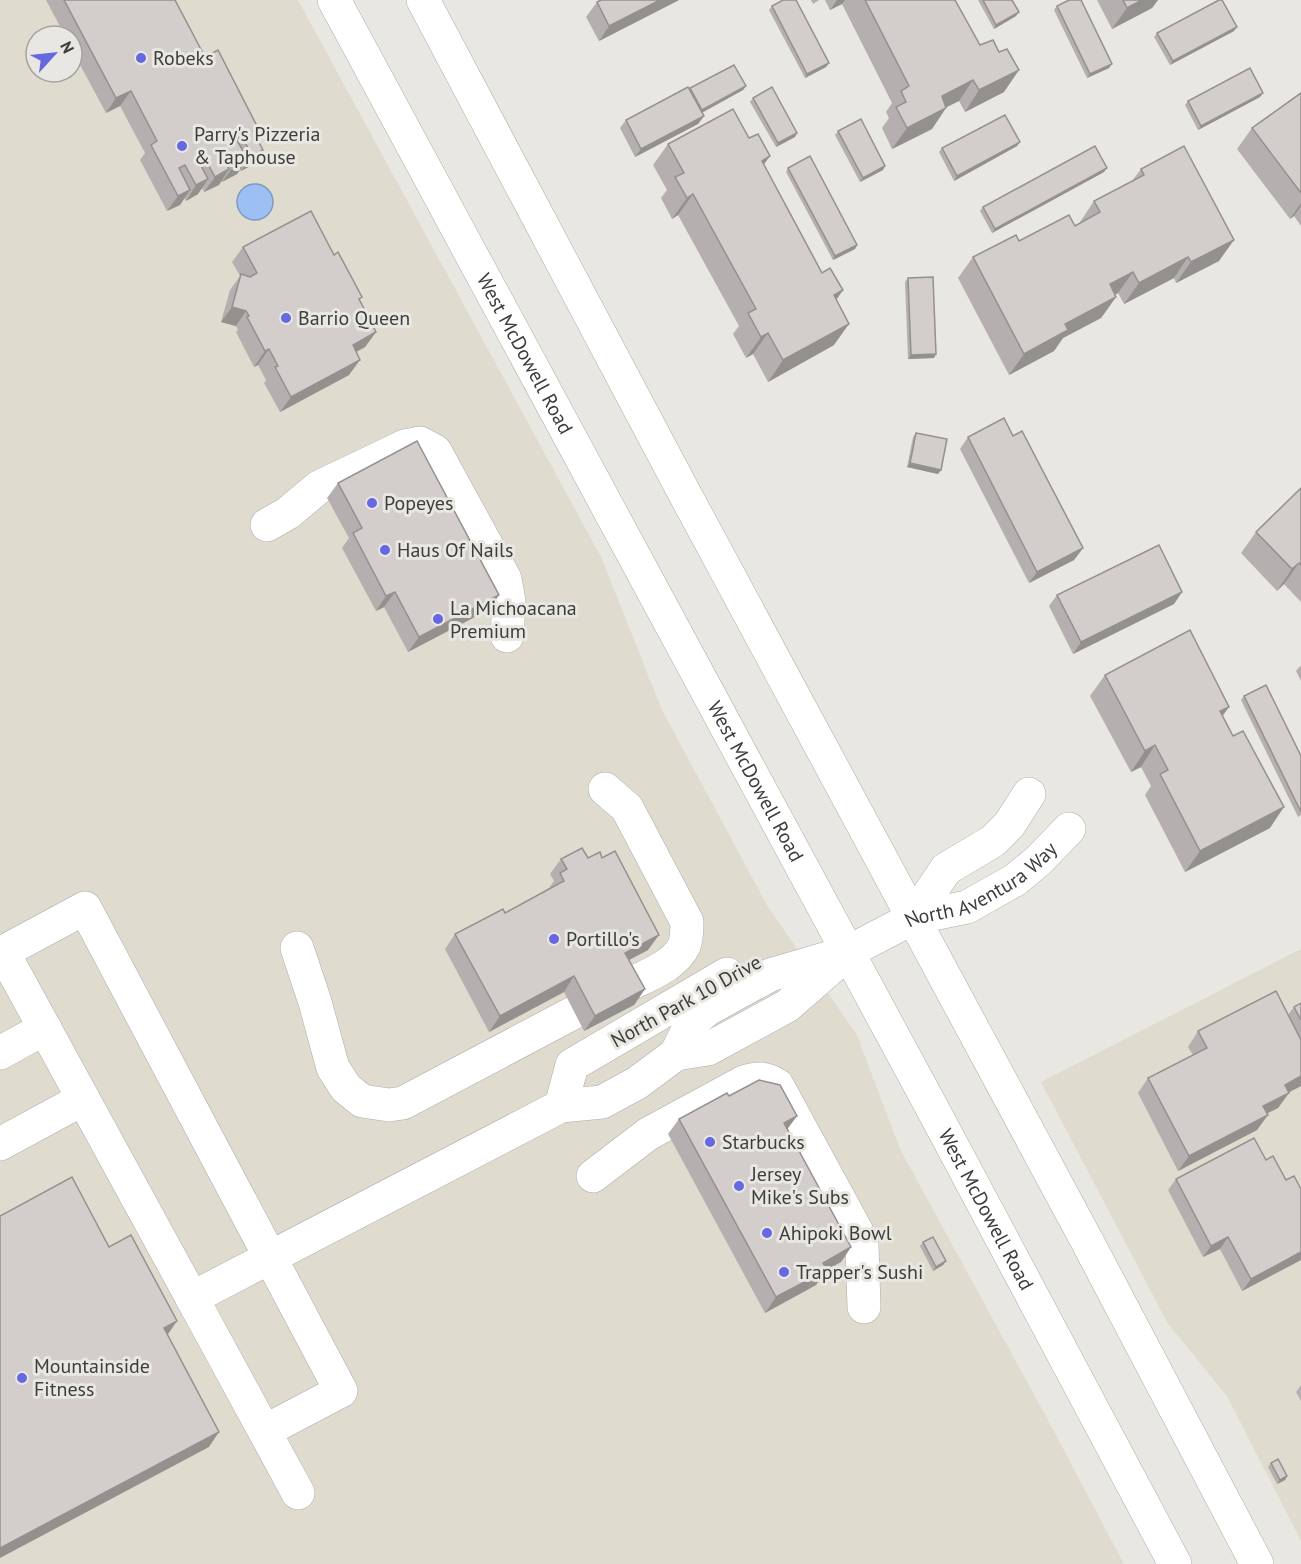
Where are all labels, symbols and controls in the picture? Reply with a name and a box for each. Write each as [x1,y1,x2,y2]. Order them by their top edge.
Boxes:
north arrow [24,24,84,84]
text: N [56,38,79,56]
place label: Robeks [153,45,214,71]
marker: Robeks [134,51,148,65]
place label: Parry's Pizzeria & Taphouse [194,121,321,170]
marker: Parry's Pizzeria & Taphouse [175,139,189,153]
street label: West McDowell Road [471,269,579,439]
place label: Barrio Queen [298,305,410,331]
marker: Barrio Queen [279,311,293,325]
place label: Popeyes [384,490,453,516]
marker: Popeyes [365,496,379,510]
place label: Haus Of Nails [397,537,513,563]
marker: Haus Of Nails [378,543,392,557]
place label: La Michoacana Premium [450,595,577,644]
marker: La Michoacana Premium [431,612,445,626]
street label: West McDowell Road [702,697,810,866]
street label: North Aventura Way [900,836,1063,933]
place label: Portillo's [566,926,640,952]
marker: Portillo's [547,932,561,946]
street label: North Park 10 Drive [606,949,766,1053]
street label: West McDowell Road [933,1124,1040,1294]
place label: Starbucks [722,1129,805,1155]
marker: Starbucks [703,1135,717,1149]
place label: Jersey Mike's Subs [750,1161,849,1210]
marker: Jersey Mike's Subs [732,1179,746,1193]
place label: Ahipoki Bowl [779,1220,892,1246]
marker: Ahipoki Bowl [760,1226,774,1240]
place label: Trapper's Sushi [796,1259,923,1285]
marker: Trapper's Sushi [777,1265,791,1279]
place label: Mountainside Fitness [34,1353,150,1402]
marker: Mountainside Fitness [15,1371,29,1385]

